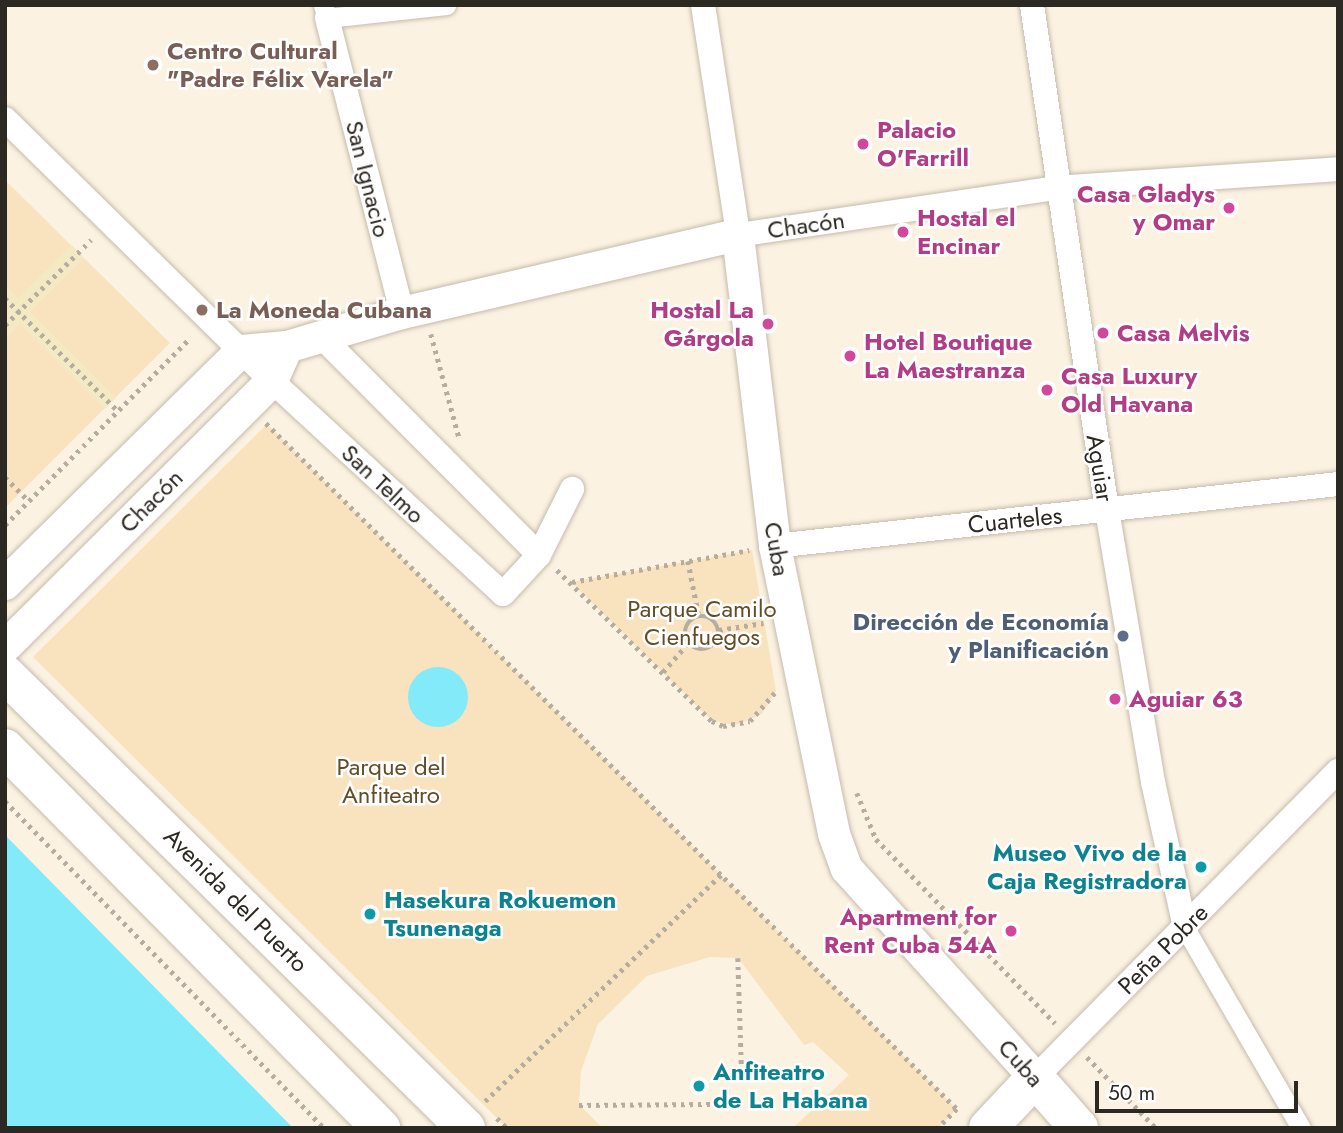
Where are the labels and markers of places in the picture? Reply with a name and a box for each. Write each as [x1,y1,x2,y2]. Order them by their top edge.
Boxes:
place label: Centro Cultural "Padre Félix Varela" [167,37,394,93]
marker: Centro Cultural "Padre Félix Varela" [145,57,161,73]
place label: Palacio O'Farrill [877,116,969,172]
marker: Palacio O'Farrill [855,136,871,152]
place label: Casa Gladys y Omar [1077,180,1215,236]
marker: Casa Gladys y Omar [1221,200,1237,216]
place label: Hostal el Encinar [917,204,1015,260]
marker: Hostal el Encinar [895,224,911,240]
place label: La Moneda Cubana [216,296,432,324]
place label: Hostal La Gárgola [650,296,754,352]
marker: La Moneda Cubana [194,302,210,318]
marker: Hostal La Gárgola [760,316,776,332]
place label: Casa Melvis [1117,319,1250,347]
marker: Casa Melvis [1095,325,1111,341]
place label: Hotel Boutique La Maestranza [864,328,1033,384]
marker: Hotel Boutique La Maestranza [842,348,858,364]
place label: Casa Luxury Old Havana [1061,362,1197,418]
marker: Casa Luxury Old Havana [1039,382,1055,398]
place label: Dirección de Economía y Planificación [853,608,1109,664]
marker: Dirección de Economía y Planificación [1115,628,1131,644]
place label: Aguiar 63 [1129,685,1243,713]
marker: Aguiar 63 [1107,691,1123,707]
place label: Museo Vivo de la Caja Registradora [987,839,1187,895]
marker: Museo Vivo de la Caja Registradora [1193,859,1209,875]
place label: Hasekura Rokuemon Tsunenaga [384,886,616,942]
place label: Apartment for Rent Cuba 54A [824,903,997,959]
marker: Hasekura Rokuemon Tsunenaga [362,906,378,922]
marker: Apartment for Rent Cuba 54A [1003,923,1019,939]
place label: Anfiteatro de La Habana [713,1058,868,1114]
marker: Anfiteatro de La Habana [691,1078,707,1094]

